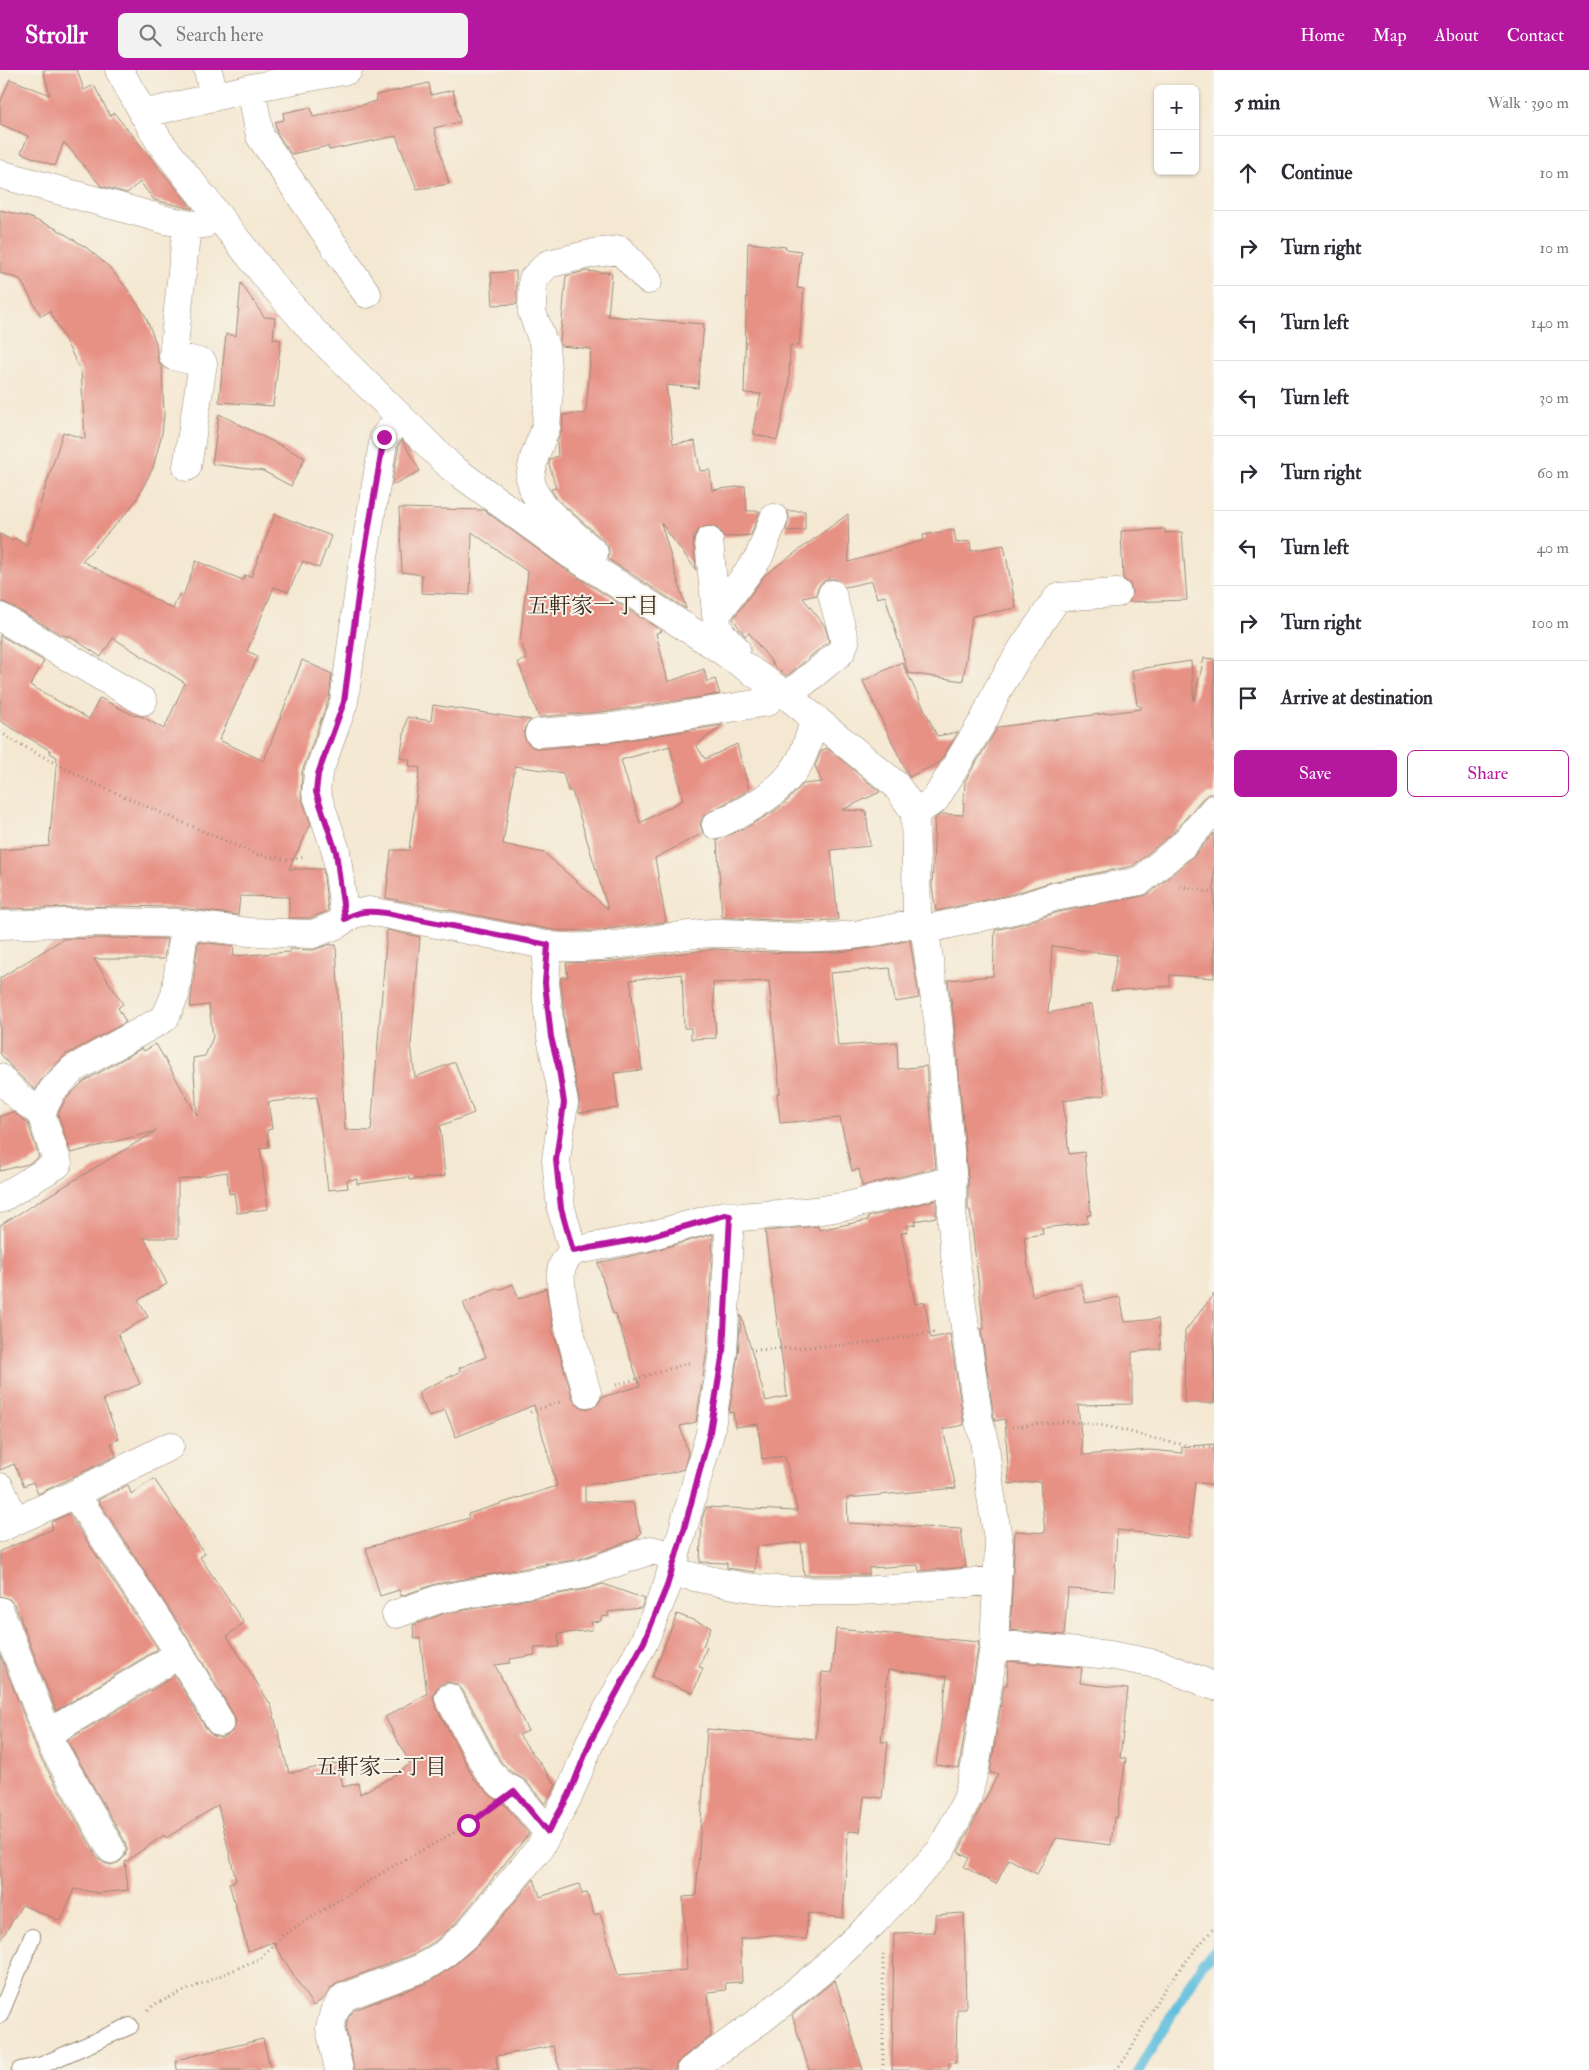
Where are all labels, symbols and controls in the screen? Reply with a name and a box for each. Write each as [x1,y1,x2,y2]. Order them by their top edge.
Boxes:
search box [118,13,468,58]
text: Strollr [25,20,88,51]
icon: search [136,21,164,49]
text: Search here [176,23,264,47]
text: Home [1300,24,1345,47]
text: Map [1373,24,1407,47]
text: About [1435,24,1479,47]
text: Contact [1507,24,1564,47]
map controls [1154,85,1199,175]
button: + [1154,85,1199,130]
text: 5 min [1234,89,1280,116]
text: Walk · 390 m [1488,93,1569,113]
button: − [1154,130,1199,175]
icon: ahead [1234,159,1262,187]
text: Continue [1281,161,1352,185]
text: 10 m [1539,163,1569,183]
icon: right [1234,234,1262,262]
text: Turn right [1281,236,1361,260]
text: 10 m [1539,238,1569,258]
icon: left [1234,309,1262,337]
text: Turn left [1281,311,1349,335]
text: 140 m [1531,313,1569,333]
icon: left [1234,384,1262,412]
text: Turn left [1281,386,1349,410]
text: 30 m [1539,388,1569,408]
route end [373,426,396,449]
icon: right [1234,459,1262,487]
text: Turn right [1281,461,1361,485]
text: 60 m [1537,463,1569,483]
icon: left [1234,534,1262,562]
text: Turn left [1281,536,1349,560]
text: 40 m [1536,538,1569,558]
district label: 五軒家一丁目 [527,592,659,620]
icon: right [1234,609,1262,637]
text: Turn right [1281,611,1361,635]
text: 100 m [1531,613,1569,633]
icon: arrive [1234,684,1262,712]
text: Arrive at destination [1281,686,1433,710]
button: Save [1234,750,1397,797]
button: Share [1407,750,1569,797]
district label: 五軒家二丁目 [315,1753,447,1781]
route start [457,1814,480,1837]

